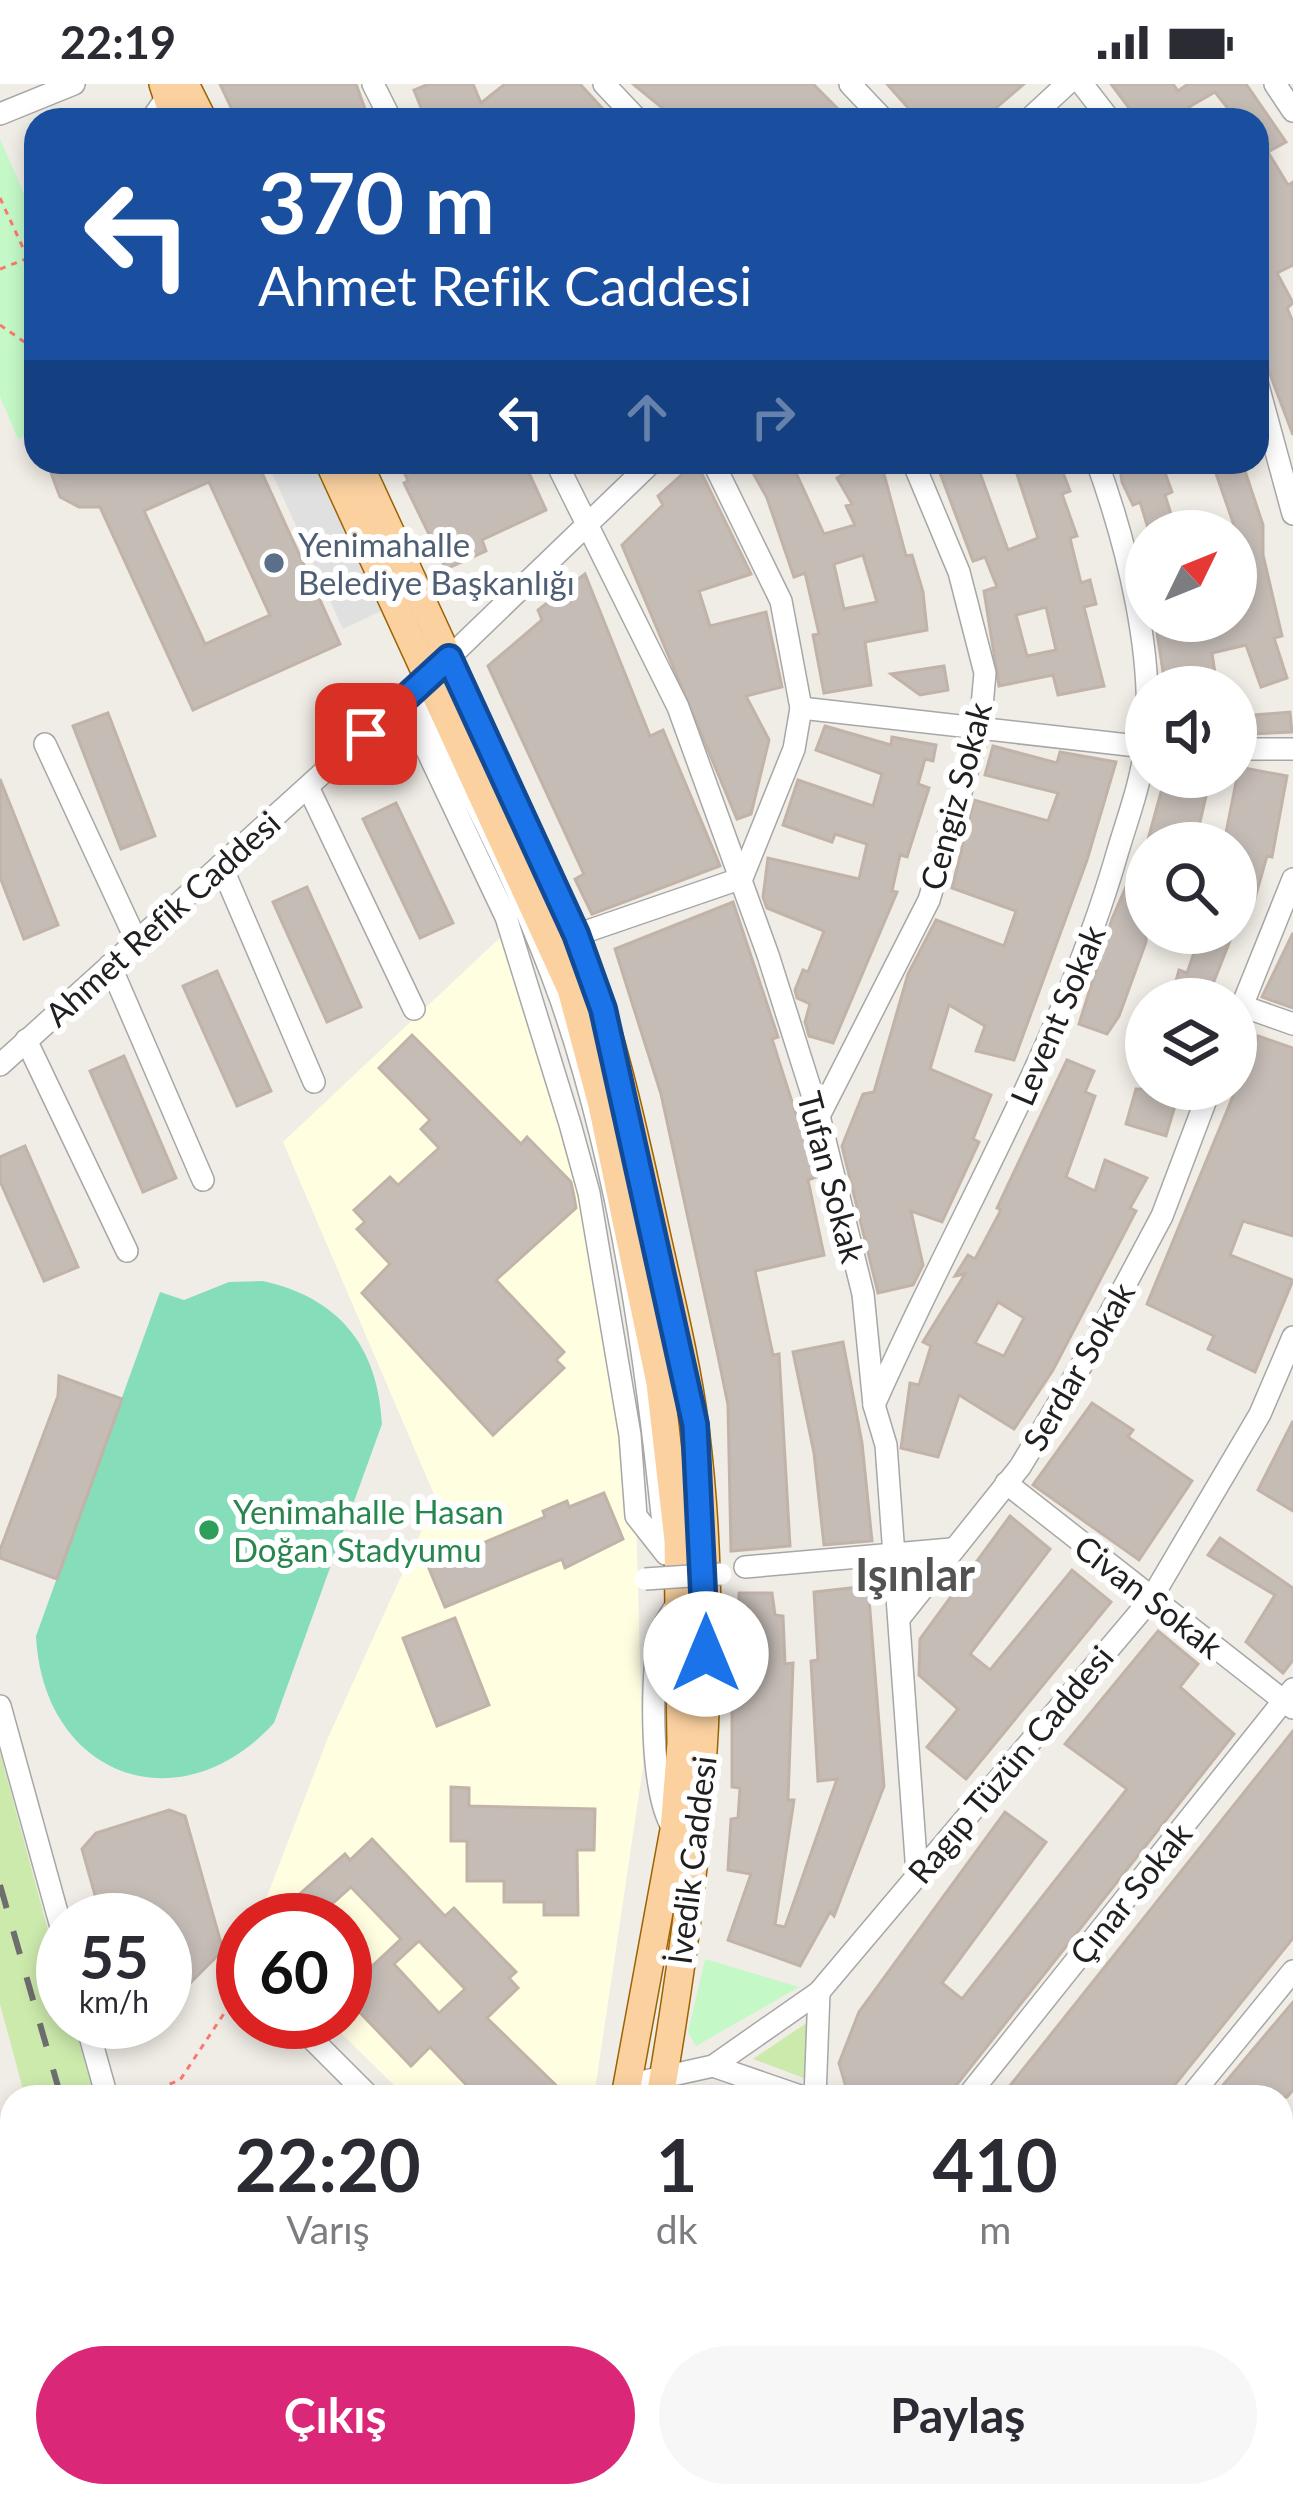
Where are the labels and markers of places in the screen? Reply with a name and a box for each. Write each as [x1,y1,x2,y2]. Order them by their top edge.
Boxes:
place label: Yenimahalle Belediye Başkanlığı [298,524,575,602]
marker: Yenimahalle Belediye Başkanlığı [261,550,287,576]
pin [315,683,417,785]
place label: Yenimahalle Hasan Doğan Stadyumu [233,1491,504,1569]
marker: Yenimahalle Hasan Doğan Stadyumu [196,1517,222,1543]

